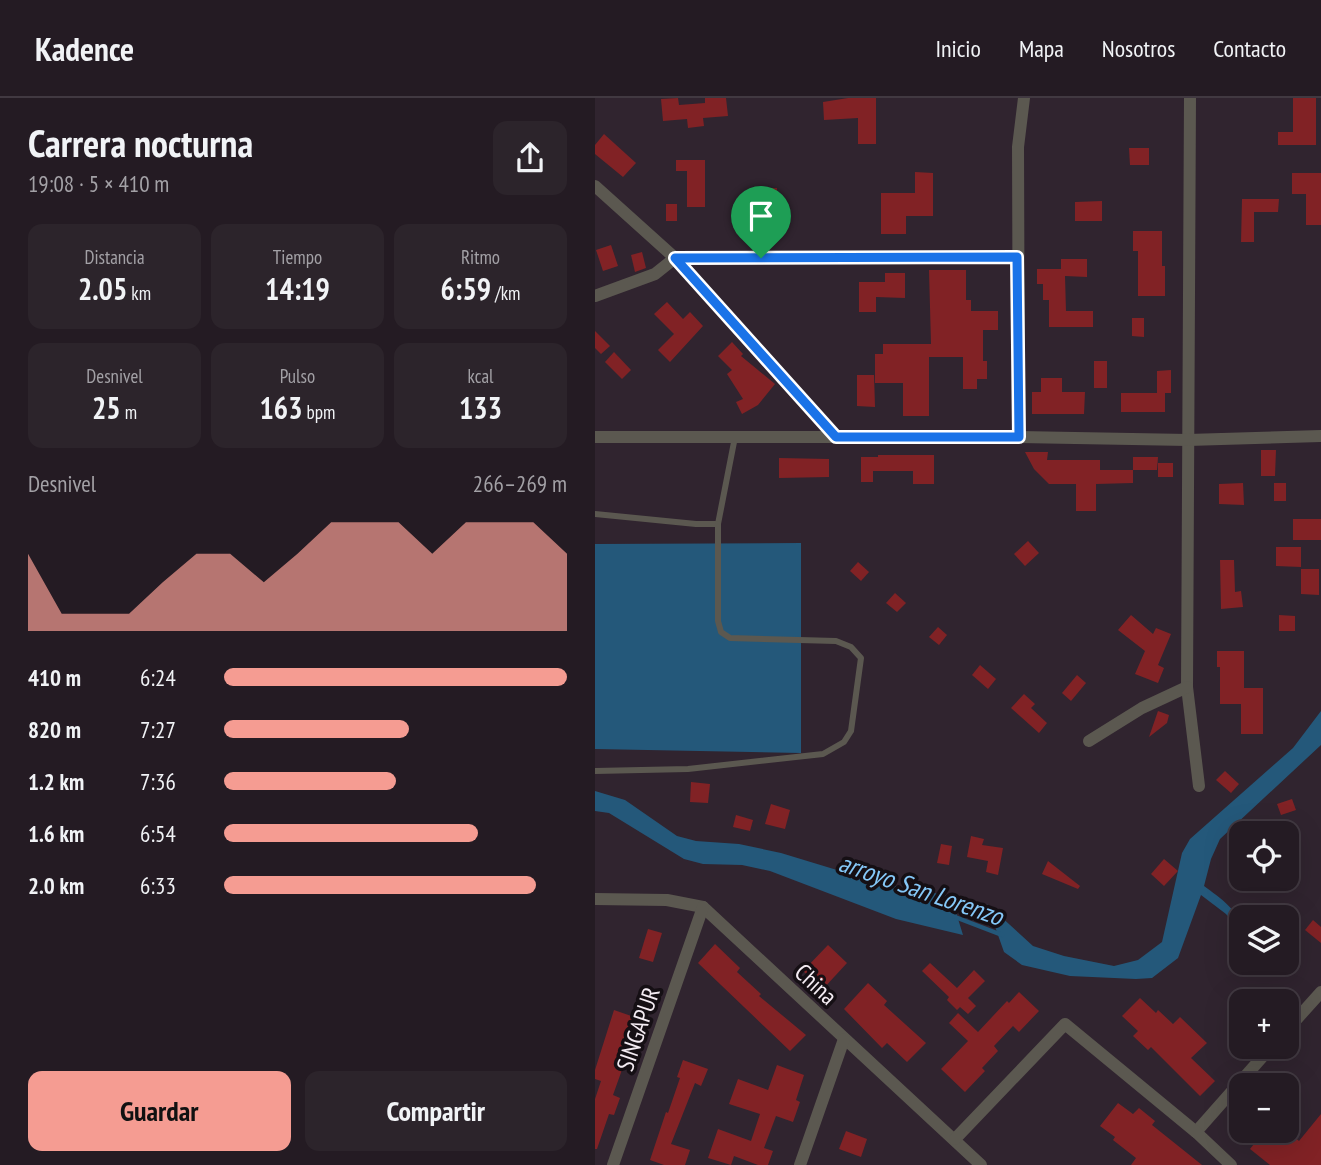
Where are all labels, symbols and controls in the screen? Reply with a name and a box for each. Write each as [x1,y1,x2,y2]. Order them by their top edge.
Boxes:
text: Kadence [35,27,134,70]
text: Inicio [935,33,981,64]
text: Mapa [1019,33,1064,64]
text: Nosotros [1102,33,1175,64]
text: Contacto [1213,33,1286,64]
text: Carrera nocturna [28,118,253,167]
button: share [493,121,567,195]
text: 19:08 · 5 × 410 m [28,169,169,198]
pin [731,186,791,258]
icon: arrive [742,197,780,235]
text: Distancia [84,245,145,269]
text: Tiempo [273,245,322,269]
text: Ritmo [461,245,500,269]
text: 2.05 [78,269,127,308]
text: 14:19 [265,269,330,308]
text: 6:59 [441,269,491,308]
text: km [127,281,151,305]
text: /km [491,281,520,305]
text: Desnivel [86,364,143,388]
text: Pulso [280,364,315,388]
text: kcal [468,364,493,388]
text: 25 [92,388,121,427]
text: 163 [260,388,303,427]
text: 133 [459,388,502,427]
text: m [121,400,137,424]
text: bpm [303,400,335,424]
text: Desnivel [28,469,96,498]
text: 266–269 m [473,469,567,498]
text: 410 m [28,663,81,692]
text: 6:24 [140,663,176,692]
text: 820 m [28,715,81,744]
text: 7:27 [140,715,176,744]
text: 1.2 km [28,767,84,796]
text: 7:36 [140,767,176,796]
text: 1.6 km [28,819,84,848]
text: 6:54 [140,819,176,848]
map controls [1229,821,1299,1143]
button: locate [1229,821,1299,891]
water label: arroyo San Lorenzo [835,846,1009,933]
text: 2.0 km [28,871,84,900]
text: 6:33 [140,871,176,900]
button: layers [1229,905,1299,975]
street label: China [788,957,844,1011]
street label: SINGAPUR [609,983,667,1075]
button: + [1229,989,1299,1059]
button: Guardar [28,1071,291,1151]
button: Compartir [305,1071,567,1151]
button: − [1229,1073,1299,1143]

